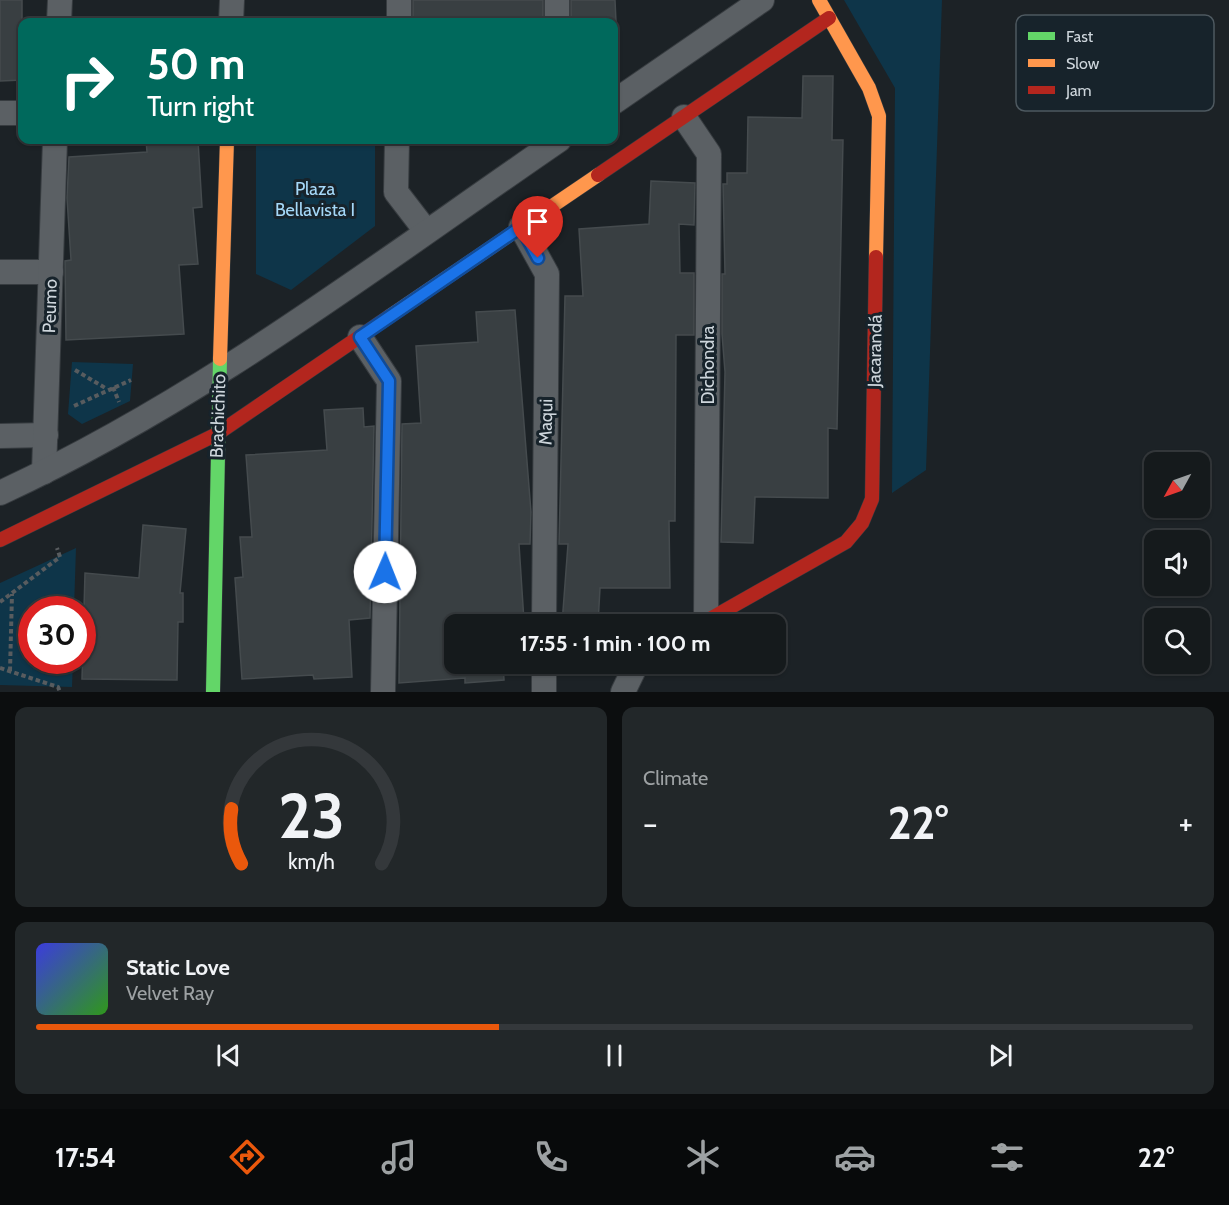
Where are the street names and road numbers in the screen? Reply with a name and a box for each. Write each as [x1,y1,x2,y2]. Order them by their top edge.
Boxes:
street label: Peumo [38,278,62,334]
street label: Jacarandá [863,314,887,389]
street label: Dichondra [697,325,719,404]
street label: Brachichito [206,373,230,458]
street label: Maqui [535,399,557,445]

